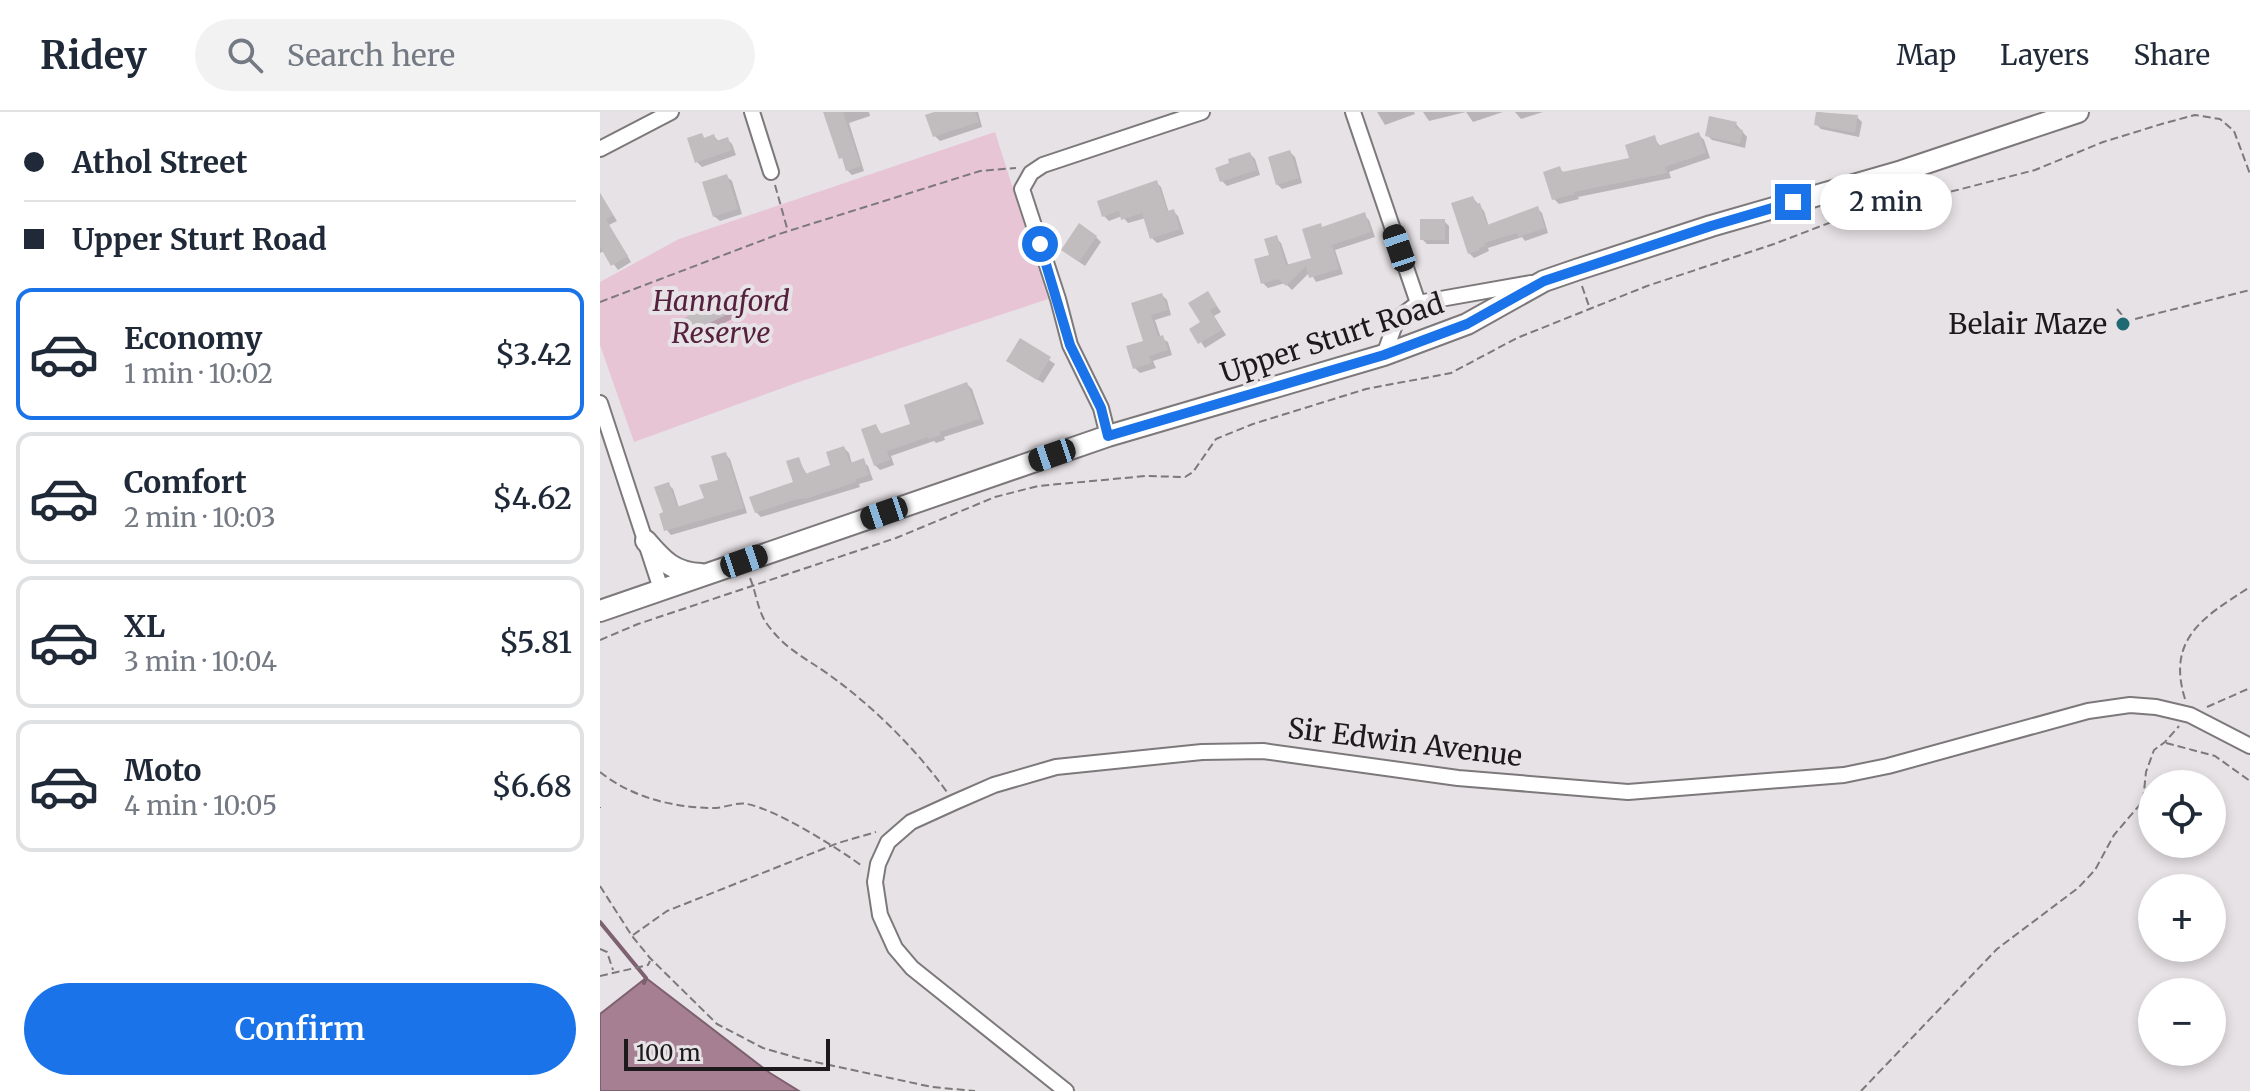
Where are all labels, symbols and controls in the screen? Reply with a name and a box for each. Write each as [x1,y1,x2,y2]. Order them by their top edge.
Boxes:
search box [195,19,755,91]
text: Ridey [40,32,147,79]
icon: search [223,33,267,77]
text: Search here [287,36,455,74]
text: Map [1896,37,1956,73]
text: Layers [2000,37,2089,73]
text: Share [2133,37,2210,73]
text: Athol Street [72,143,248,181]
callout: 2 min [1821,174,1953,230]
route end [1775,184,1811,220]
text: 2 min [1849,185,1923,218]
text: Upper Sturt Road [72,220,327,258]
car [1380,221,1418,275]
route start [1022,226,1058,262]
park label: Hannaford Reserve [651,283,790,351]
street label: Upper Sturt Road [1216,285,1448,391]
place label: Belair Maze [1948,306,2107,342]
marker: Belair Maze [2114,315,2132,333]
icon: car [28,318,100,390]
text: Economy [124,319,262,357]
text: $3.42 [495,335,572,373]
text: 1 min · 10:02 [124,357,273,390]
car [1025,436,1079,474]
icon: car [28,462,100,534]
text: Comfort [124,463,247,501]
text: $4.62 [492,479,572,517]
car [857,494,911,532]
text: 2 min · 10:03 [124,501,276,534]
car [717,542,771,580]
icon: car [28,606,100,678]
text: XL [124,607,165,645]
text: $5.81 [499,623,572,661]
text: 3 min · 10:04 [124,645,277,678]
street label: Sir Edwin Avenue [1286,710,1524,774]
icon: car [28,750,100,822]
text: Moto [124,751,202,789]
text: $6.68 [491,767,572,805]
map controls [2138,770,2226,1066]
button: locate [2138,770,2226,858]
text: 4 min · 10:05 [124,789,277,822]
button: + [2138,874,2226,962]
button: − [2138,978,2226,1066]
button: Confirm [24,983,576,1075]
scale bar [624,1035,830,1071]
text: 100 m [636,1039,701,1067]

